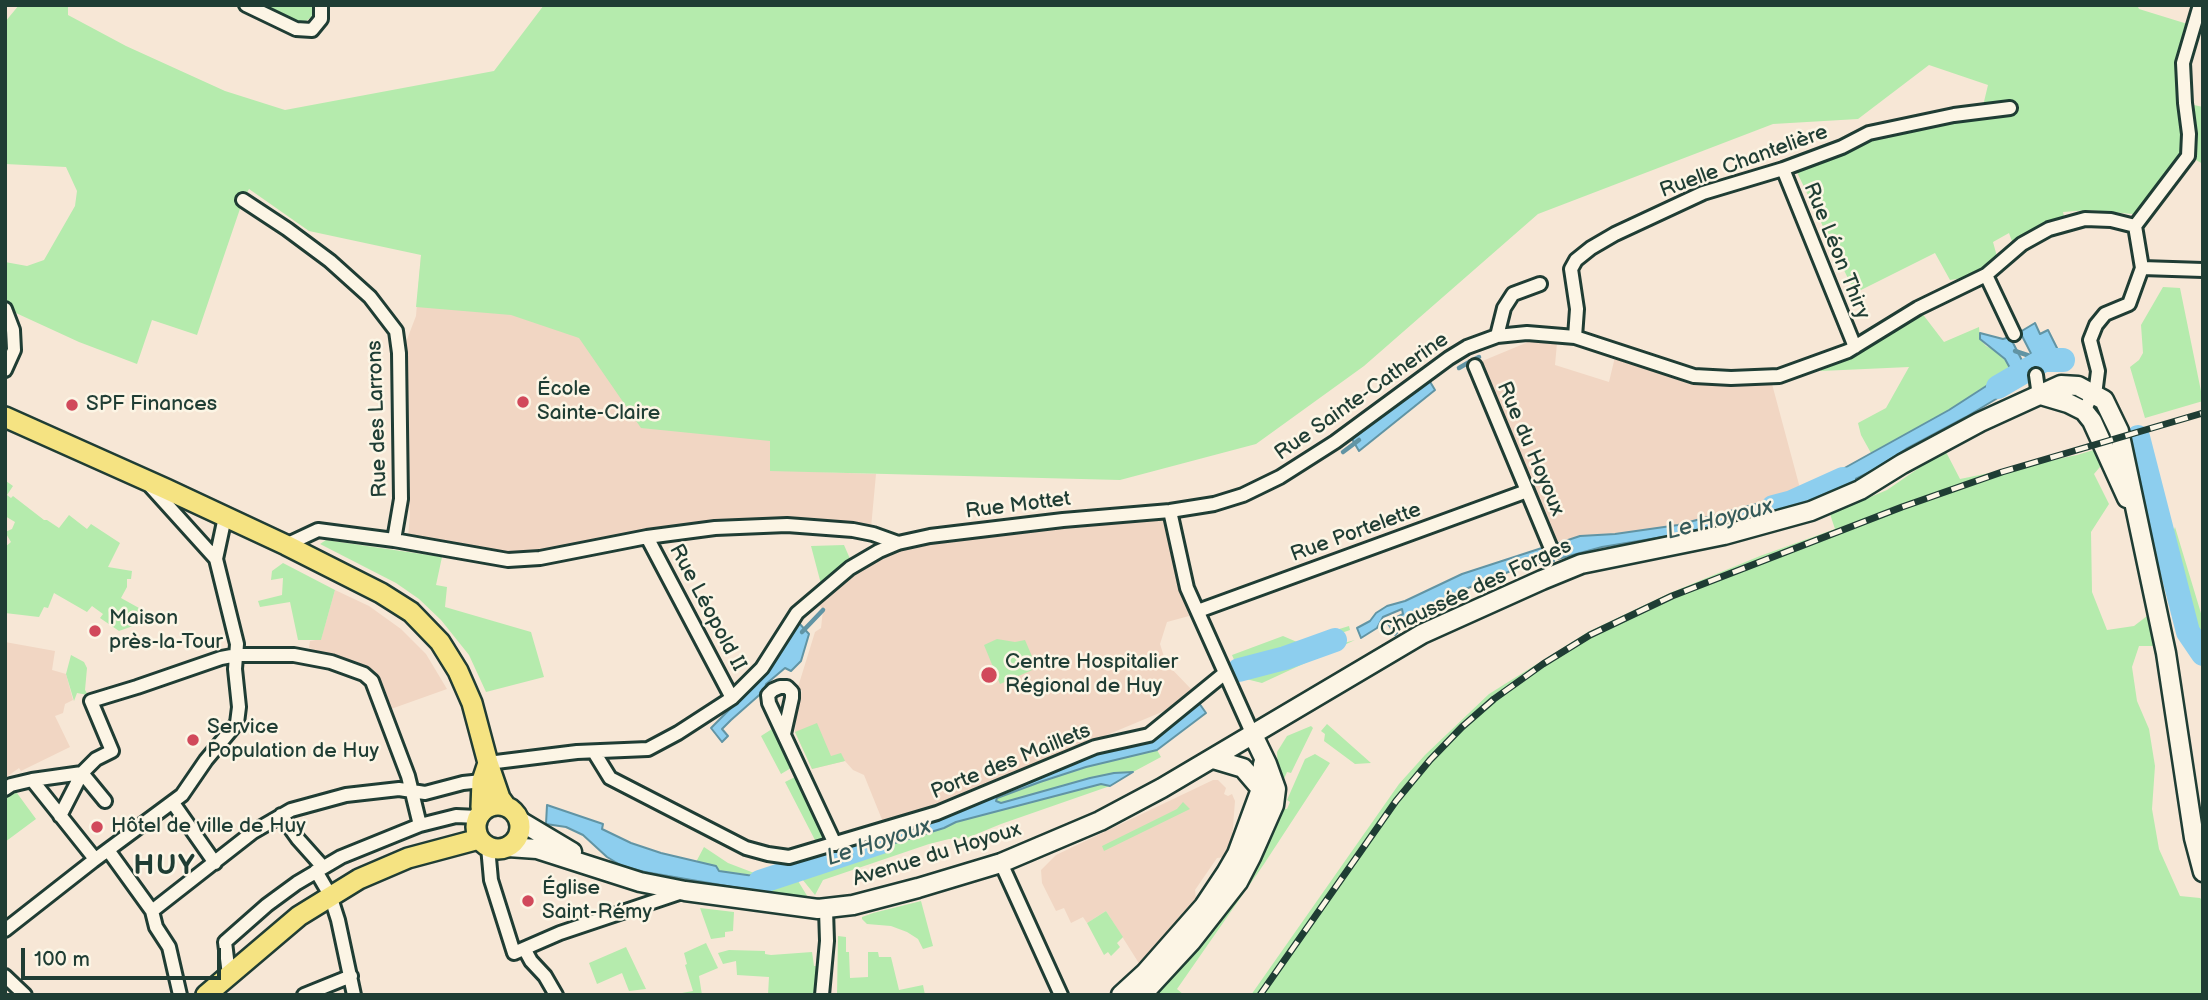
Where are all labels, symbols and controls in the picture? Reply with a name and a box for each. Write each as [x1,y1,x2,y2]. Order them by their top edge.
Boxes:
street label: Ruelle Chantelière [1657,120,1831,204]
street label: Rue Léon Thiry [1797,179,1875,323]
street label: Rue Sainte-Catherine [1270,328,1454,466]
street label: Rue des Larrons [363,340,393,498]
place label: École Sainte-Claire [537,377,660,427]
street label: Rue du Hoyoux [1490,378,1570,520]
place label: SPF Finances [86,392,217,418]
marker: École Sainte-Claire [515,394,531,410]
marker: SPF Finances [64,397,80,413]
street label: Rue Mottet [964,487,1072,525]
water label: Le Hoyoux [1664,494,1776,546]
street label: Rue Portelette [1287,498,1425,568]
street label: Chaussée des Forges [1376,534,1576,644]
street label: Rue Léopold II [663,540,751,676]
place label: Maison près-la-Tour [109,606,223,656]
marker: Maison près-la-Tour [87,623,103,639]
place label: Centre Hospitalier Régional de Huy [1005,650,1178,700]
marker: Centre Hospitalier Régional de Huy [979,665,999,685]
place label: Service Population de Huy [207,715,379,765]
street label: Porte des Maillets [928,719,1094,805]
marker: Service Population de Huy [185,732,201,748]
water label: Le Hoyoux [823,813,935,873]
place label: Hôtel de ville de Huy [111,814,306,840]
street label: Avenue du Hoyoux [850,817,1024,893]
marker: Hôtel de ville de Huy [89,819,105,835]
district label: HUY [134,850,196,884]
place label: Église Saint-Rémy [542,876,652,926]
marker: Église Saint-Rémy [520,893,536,909]
scale bar [24,934,224,978]
text: 100 m [34,947,90,972]

